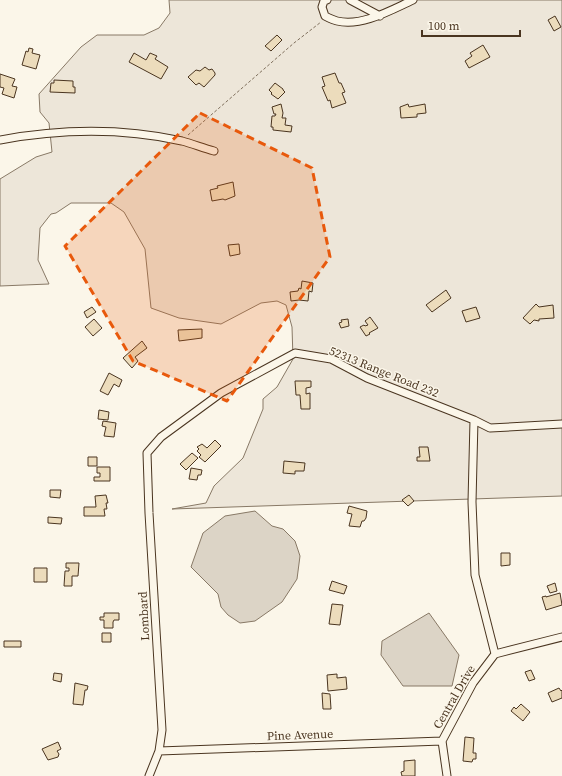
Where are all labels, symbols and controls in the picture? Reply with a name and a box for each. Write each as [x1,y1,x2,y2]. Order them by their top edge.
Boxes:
scale bar [422,12,520,38]
text: 100 m [428,18,460,34]
street label: 52313 Range Road 232 [327,343,441,401]
street label: Lombard [135,591,153,641]
street label: Central Drive [429,662,479,732]
street label: Pine Avenue [267,726,333,744]

